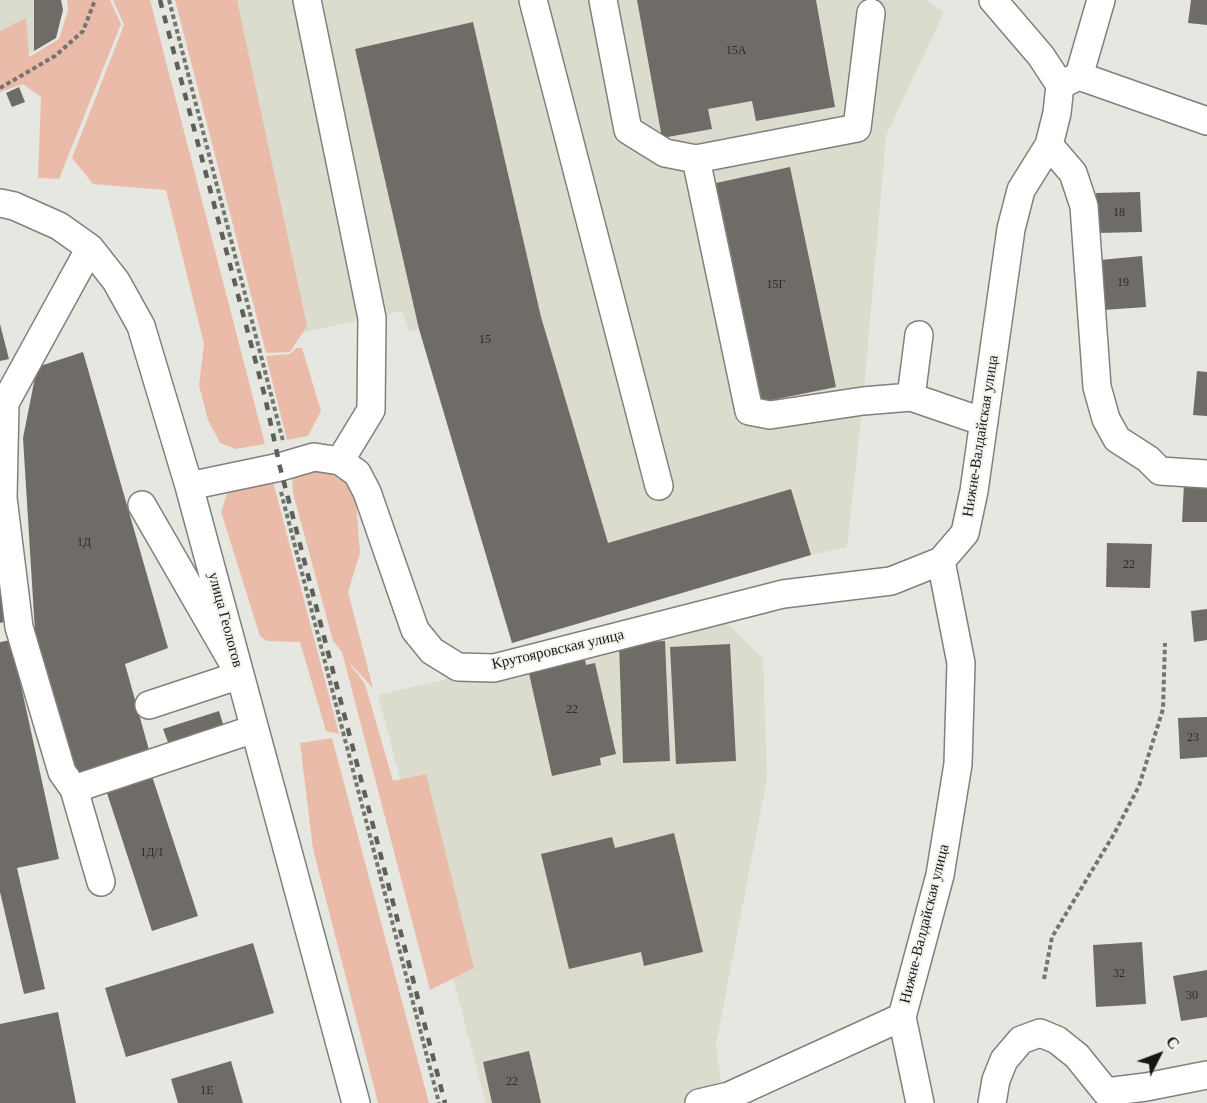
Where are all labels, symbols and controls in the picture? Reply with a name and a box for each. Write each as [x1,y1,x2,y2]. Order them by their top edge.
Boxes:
house number: 15А [726,44,746,58]
house number: 18 [1113,206,1125,220]
house number: 19 [1117,276,1129,290]
house number: 15Г [767,278,785,292]
house number: 15 [479,333,491,347]
street label: Нижне-Валдайская улица [959,354,1003,518]
house number: 1Д [77,536,91,550]
house number: 22 [1123,558,1135,572]
street label: улица Геологов [204,571,246,669]
street label: Крутояровская улица [490,626,626,674]
house number: 22 [566,703,578,717]
house number: 23 [1187,731,1199,745]
street label: Нижне-Валдайская улица [896,842,954,1006]
house number: 1Д/1 [140,846,164,860]
house number: 32 [1113,967,1125,981]
house number: 30 [1186,989,1198,1003]
north arrow [1129,1025,1189,1085]
text: С [1163,1033,1183,1053]
house number: 22 [506,1075,518,1089]
house number: 1Е [200,1084,214,1098]

